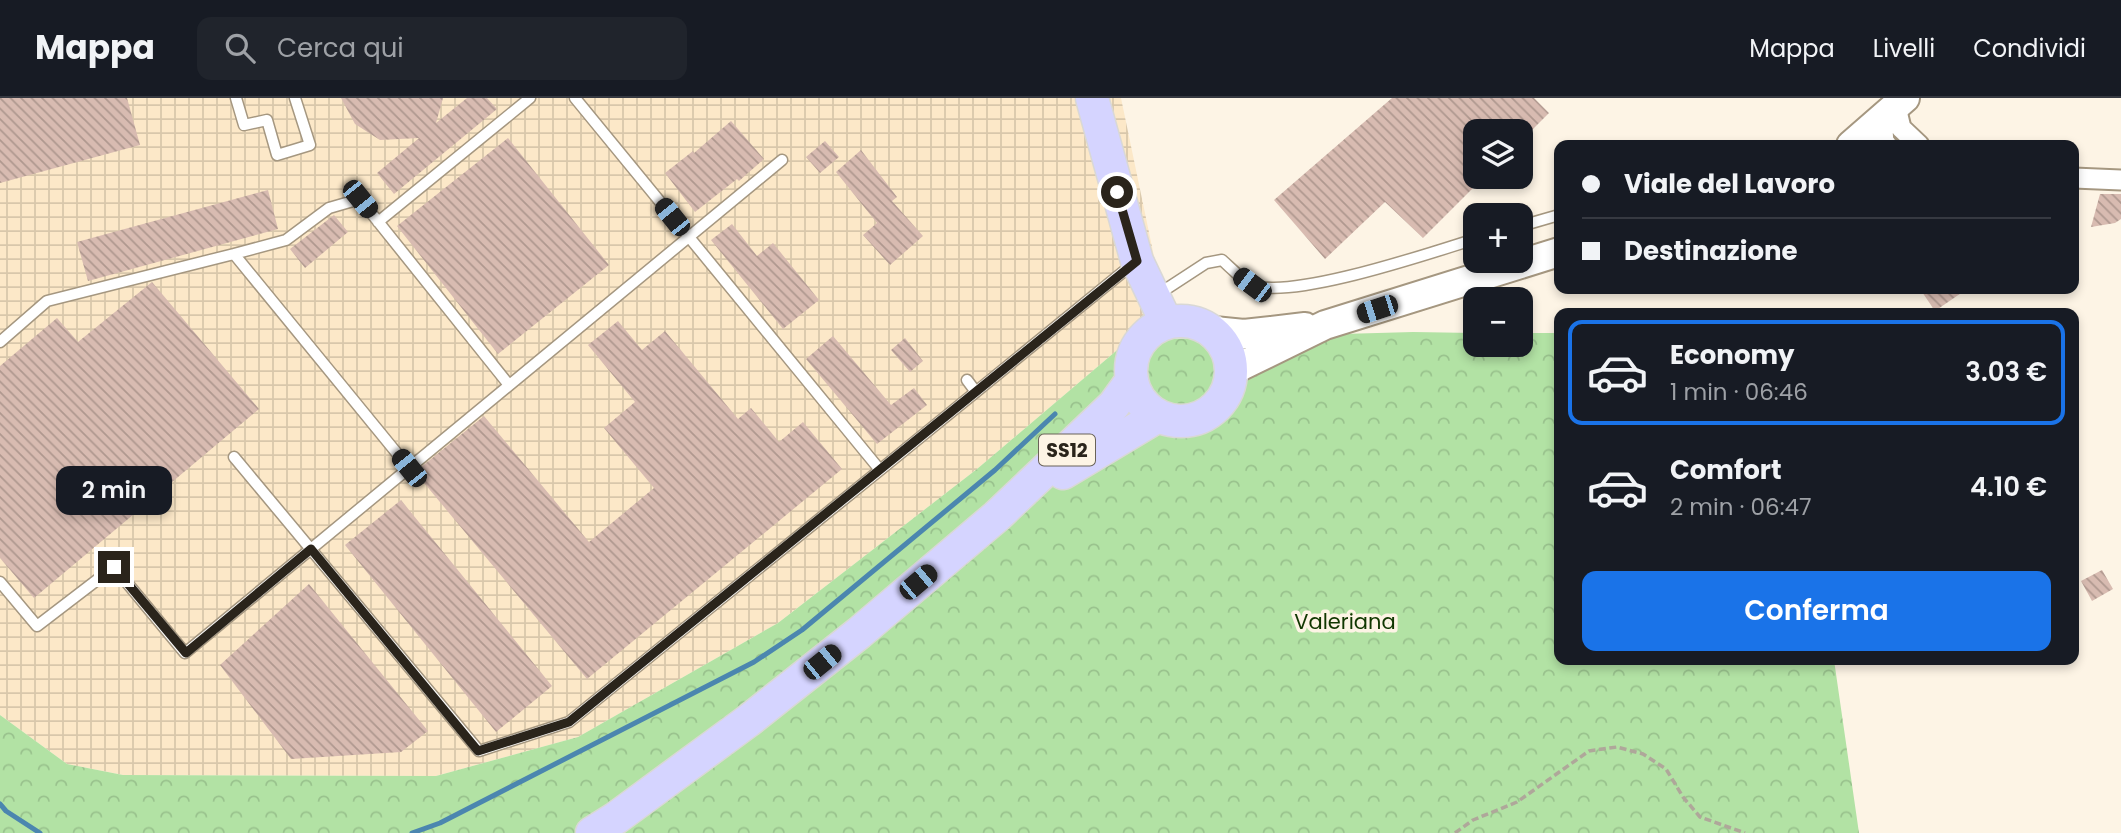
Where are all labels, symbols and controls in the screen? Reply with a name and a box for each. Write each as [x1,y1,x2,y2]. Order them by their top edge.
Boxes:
search box [197,17,687,80]
text: Mappa [35,24,155,71]
icon: search [221,29,259,67]
text: Cerca qui [277,30,404,66]
text: Mappa [1749,32,1835,65]
text: Livelli [1873,32,1935,65]
text: Condividi [1973,32,2086,65]
map controls [1463,119,1533,357]
button: layers [1463,119,1533,189]
text: Viale del Lavoro [1624,166,1835,202]
car [339,176,382,222]
route start [1101,176,1133,208]
car [651,194,694,240]
button: + [1463,203,1533,273]
text: Destinazione [1624,233,1798,269]
car [1229,264,1276,306]
button: − [1463,287,1533,357]
car [1354,293,1401,325]
text: Economy [1670,337,1794,373]
icon: car [1586,341,1649,404]
text: 3.03 € [1965,354,2047,390]
text: 1 min · 06:46 [1670,376,1808,408]
road number: SS12 [1039,434,1095,466]
car [388,445,431,491]
text: Comfort [1670,452,1782,488]
icon: car [1586,456,1649,519]
callout: 2 min [56,466,172,514]
text: 4.10 € [1970,469,2047,505]
text: 2 min [82,474,146,506]
text: 2 min · 06:47 [1670,491,1812,523]
route end [98,551,130,583]
car [896,560,941,604]
button: Conferma [1582,571,2051,651]
park label: Valeriana [1294,607,1396,636]
car [800,641,845,683]

